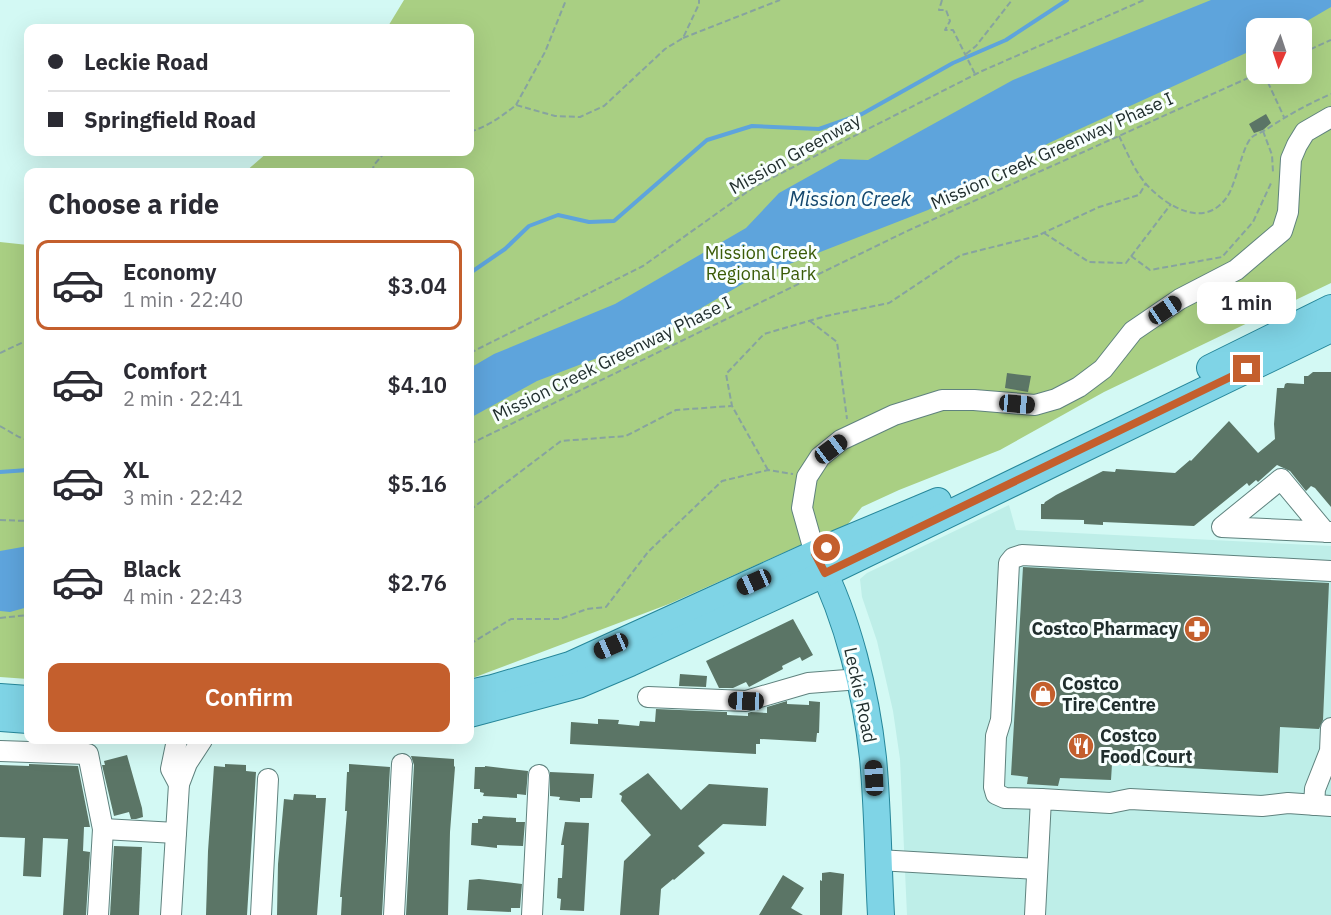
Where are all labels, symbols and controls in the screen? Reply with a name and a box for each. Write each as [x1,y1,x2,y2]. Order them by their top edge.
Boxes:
north arrow [1246,18,1312,84]
map controls [1246,18,1312,84]
text: Leckie Road [84,47,209,76]
street label: Mission Creek Greenway Phase I [927,87,1177,215]
text: Springfield Road [84,105,256,134]
street label: Mission Greenway [725,108,864,199]
water label: Mission Creek [789,185,912,212]
text: Choose a ride [48,186,219,221]
park label: Mission Creek Regional Park [705,241,818,285]
text: Economy [123,257,217,286]
icon: car [51,258,105,312]
text: $3.04 [388,271,447,300]
callout: 1 min [1198,282,1296,324]
text: 1 min · 22:40 [123,286,243,313]
text: 1 min [1221,289,1272,316]
street label: Mission Creek Greenway Phase I [489,291,735,427]
car [1145,292,1185,328]
route end [1233,355,1260,382]
text: Comfort [123,356,207,385]
icon: car [51,357,105,411]
text: $4.10 [388,370,447,399]
text: 2 min · 22:41 [123,385,243,412]
car [998,393,1036,415]
car [811,431,851,467]
text: XL [123,455,149,484]
icon: car [51,456,105,510]
text: $5.16 [388,469,447,498]
text: 3 min · 22:42 [123,484,243,511]
route start [813,534,840,561]
text: Black [123,554,181,583]
icon: car [51,555,105,609]
car [734,566,774,598]
text: $2.76 [388,568,447,597]
text: 4 min · 22:43 [123,583,243,610]
pharmacy icon: Costco Pharmacy [1182,614,1212,644]
place label: Costco Pharmacy [1031,617,1178,640]
car [591,630,631,662]
street label: Leckie Road [839,645,882,745]
button: Confirm [48,663,450,732]
place label: Costco Tire Centre [1062,672,1156,716]
shop icon: Costco Tire Centre [1028,679,1058,709]
car [728,691,764,711]
place label: Costco Food Court [1100,724,1192,768]
restaurant icon: Costco Food Court [1066,731,1096,761]
car [864,760,884,796]

